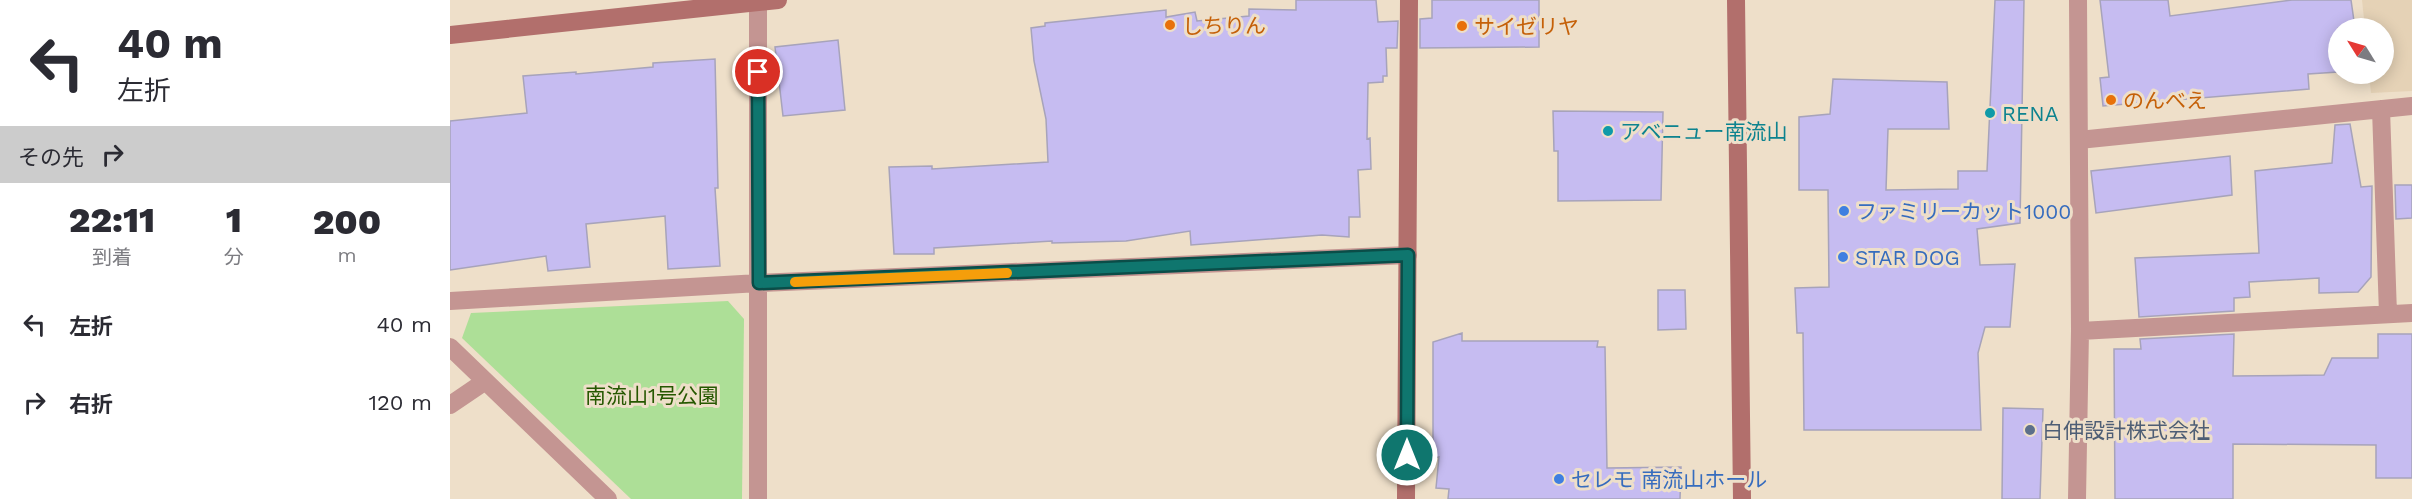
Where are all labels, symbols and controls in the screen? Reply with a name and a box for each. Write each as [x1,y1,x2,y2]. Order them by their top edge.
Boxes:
place label: しちりん [1182,13,1266,38]
place label: サイゼリヤ [1474,14,1579,39]
marker: しちりん [1163,18,1177,32]
north arrow [2328,18,2394,84]
map controls [2328,18,2394,84]
text: 40 m [117,19,223,68]
marker: サイゼリヤ [1455,19,1469,33]
icon: left [18,24,96,102]
pin [732,46,783,97]
icon: arrive [741,55,774,88]
text: 左折 [117,75,171,107]
place label: のんべえ [2123,88,2207,113]
marker: のんべえ [2104,93,2118,107]
place label: RENA [2002,101,2059,126]
marker: RENA [1983,106,1997,120]
place label: アベニュー南流山 [1620,119,1788,144]
marker: アベニュー南流山 [1601,124,1615,138]
icon: right [96,138,129,171]
text: その先 [18,145,84,170]
text: 22:11 [69,199,155,241]
text: 1 [226,199,242,241]
place label: ファミリーカット1000 [1856,199,2071,224]
text: 200 [313,201,381,243]
marker: ファミリーカット1000 [1837,204,1851,218]
text: m [337,243,356,267]
text: 到着 [92,245,132,269]
text: 分 [224,245,244,269]
place label: STAR DOG [1855,245,1960,270]
marker: STAR DOG [1836,250,1850,264]
icon: left [18,308,51,341]
text: 40 m [376,312,432,337]
text: 左折 [69,314,113,339]
park label: 南流山1号公園 [585,383,719,408]
icon: right [18,386,51,419]
text: 120 m [368,390,432,415]
text: 右折 [69,392,113,417]
place label: 白伸設計株式会社 [2042,418,2210,443]
position arrow [1375,423,1439,487]
marker: 白伸設計株式会社 [2023,423,2037,437]
place label: セレモ 南流山ホール [1571,467,1767,492]
marker: セレモ 南流山ホール [1552,472,1566,486]

